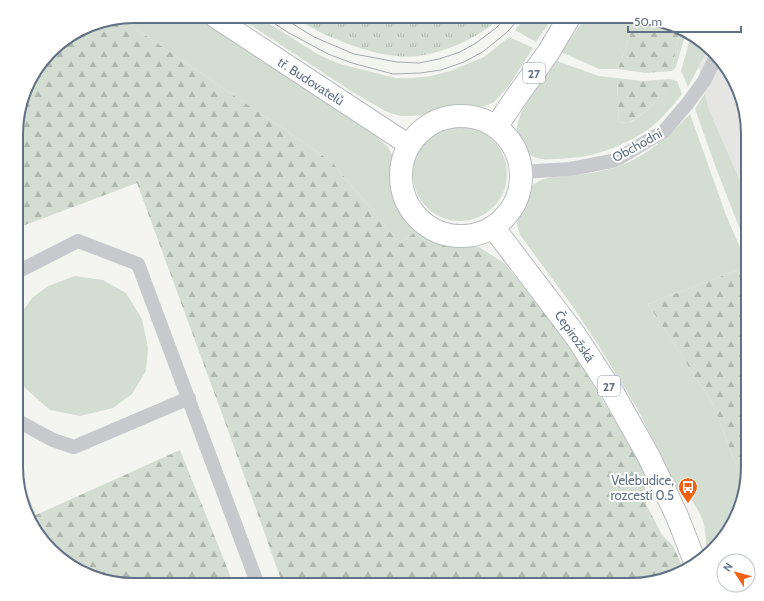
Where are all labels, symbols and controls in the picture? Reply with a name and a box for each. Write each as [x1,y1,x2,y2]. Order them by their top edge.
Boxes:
scale bar [628,8,741,34]
text: 50 m [634,14,662,29]
street label: tř. Budovatelů [275,54,347,109]
road number: 27 [523,63,545,83]
street label: Obchodní [609,125,665,165]
street label: Čepirožská [551,307,600,365]
road number: 27 [598,376,620,396]
place label: Velebudice, rozcestí 0.5 [611,472,674,503]
bus stop icon: Velebudice, rozcestí 0.5 [677,476,699,504]
north arrow [716,553,756,593]
text: N [720,560,736,574]

